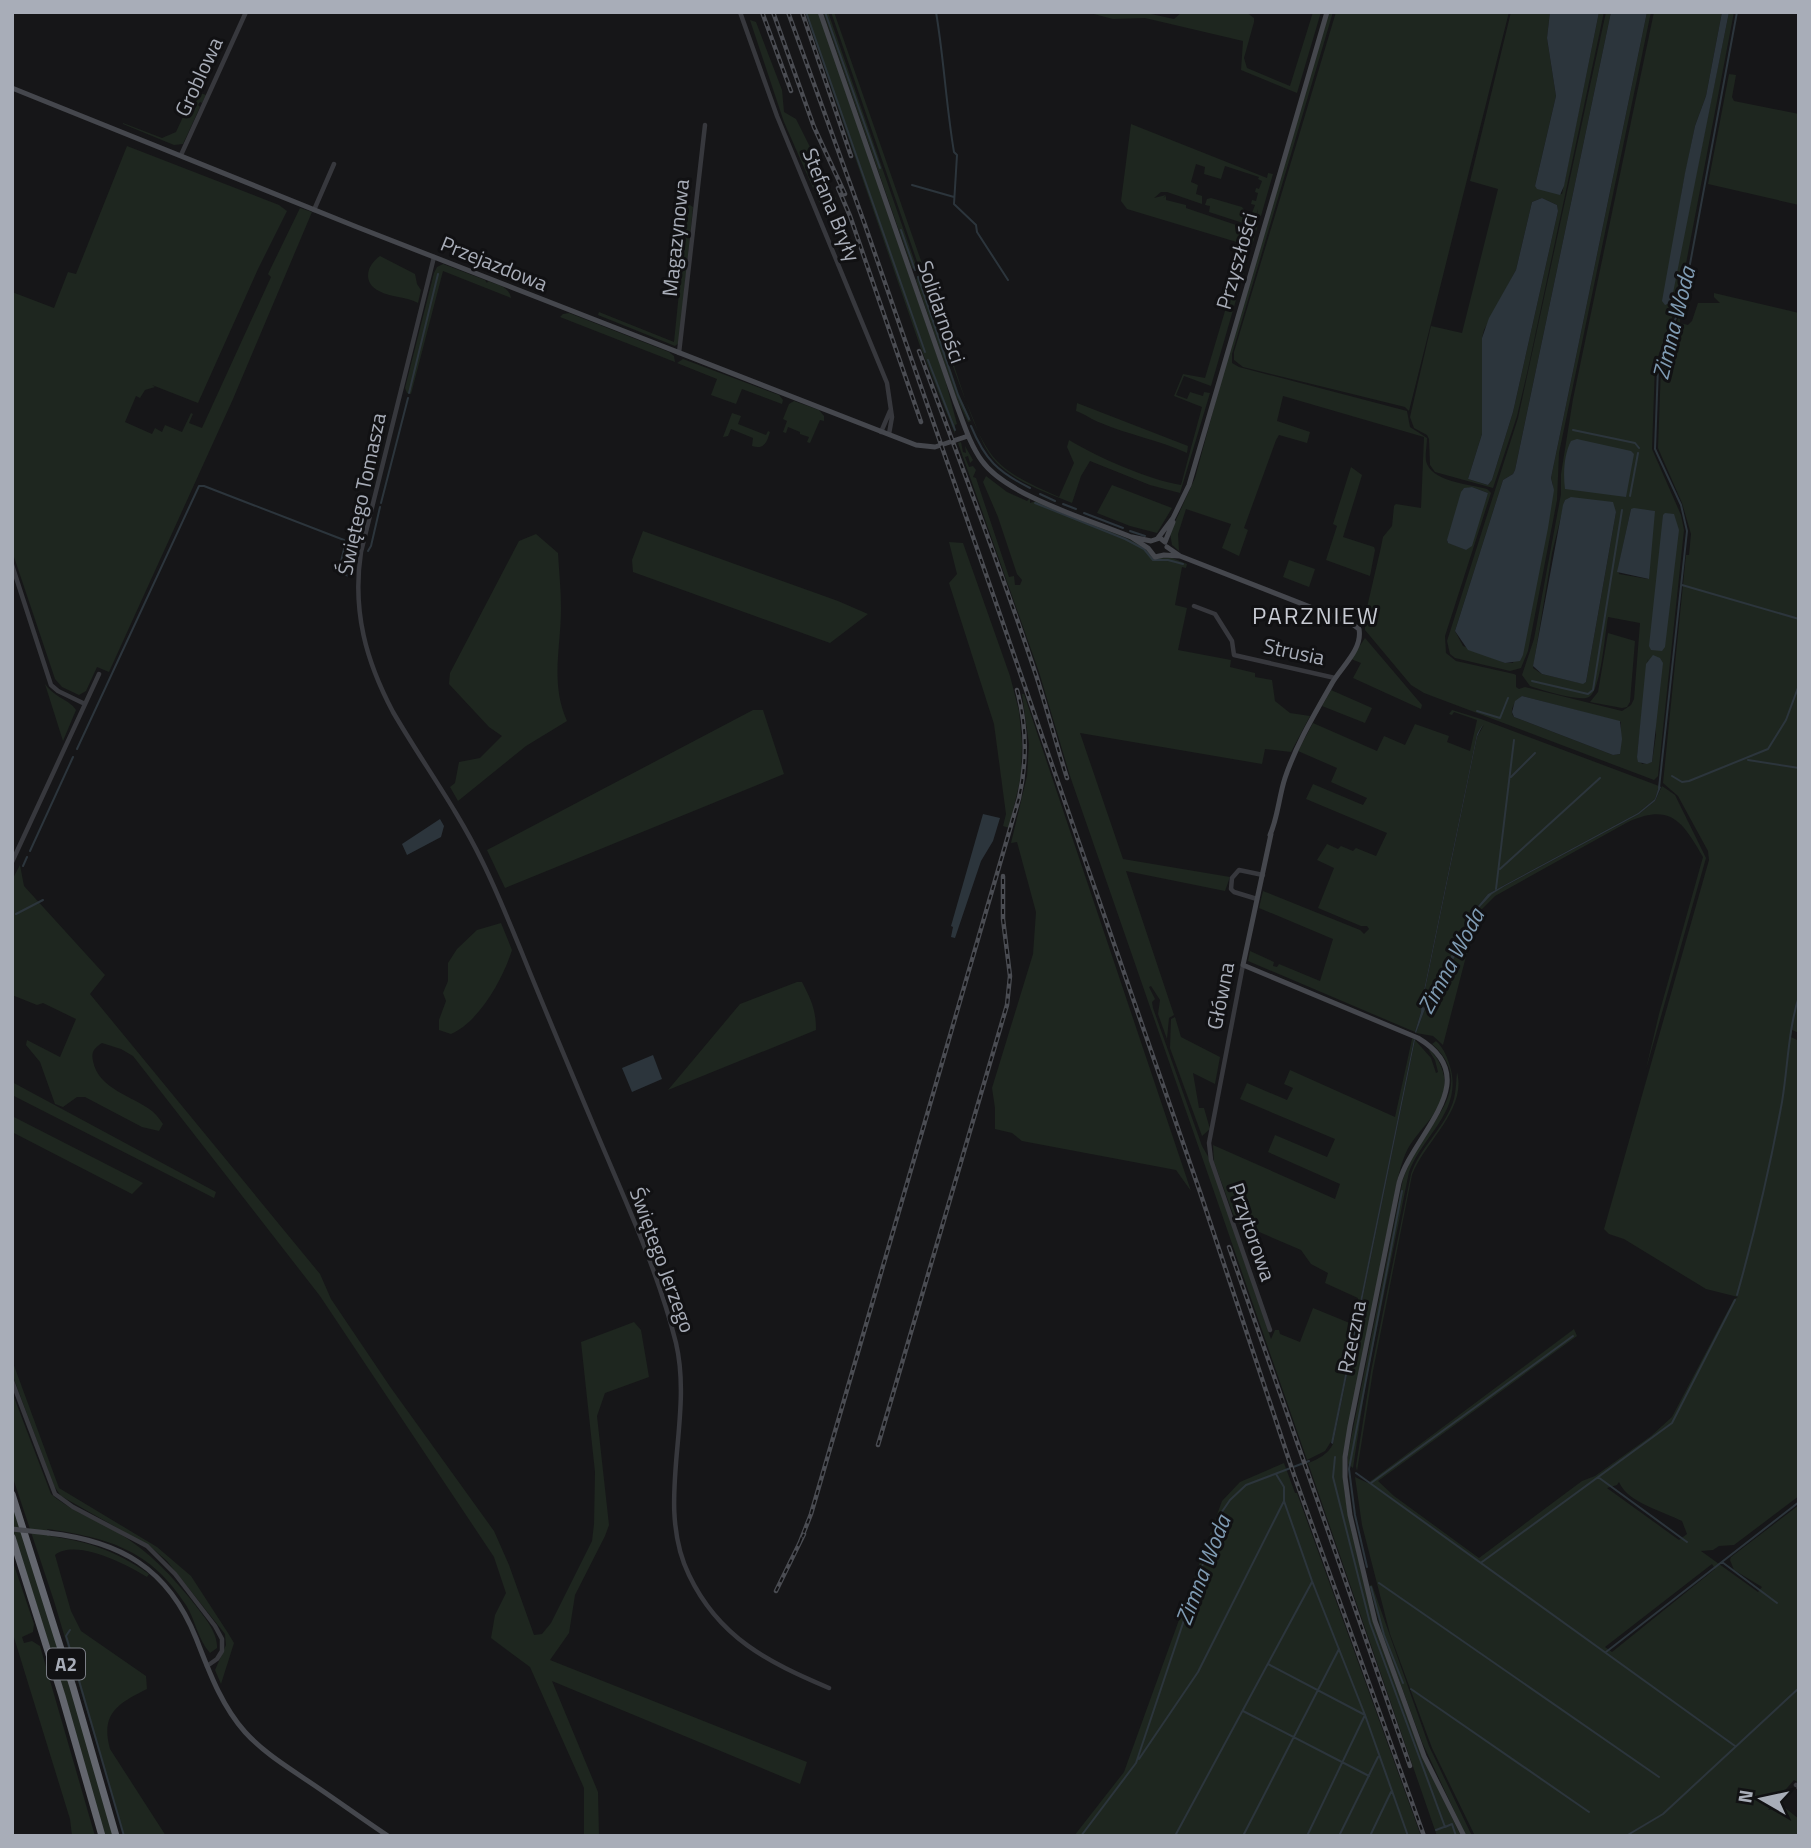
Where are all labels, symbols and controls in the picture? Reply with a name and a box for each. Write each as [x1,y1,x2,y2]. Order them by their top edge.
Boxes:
street label: Groblowa [166,31,231,122]
street label: Stefana Bryły [795,143,869,266]
street label: Magazynowa [653,177,697,298]
street label: Przyszłości [1207,208,1265,313]
street label: Przejazdowa [436,227,553,299]
street label: Solidarności [909,256,974,367]
water label: Zimna Woda [1643,261,1705,383]
street label: Świętego Tomasza [328,409,394,578]
district label: PARZNIEW [1252,597,1380,633]
street label: Strusia [1261,629,1328,673]
water label: Zimna Woda [1408,901,1494,1020]
street label: Główna [1198,959,1242,1032]
street label: Przytorowa [1221,1178,1285,1286]
street label: Świętego Jerzego [622,1182,704,1337]
street label: Rzeczna [1328,1297,1374,1376]
water label: Zimna Woda [1166,1509,1240,1630]
road number: A2 [47,1648,85,1680]
north arrow [1727,1764,1797,1834]
text: N [1729,1787,1760,1805]

